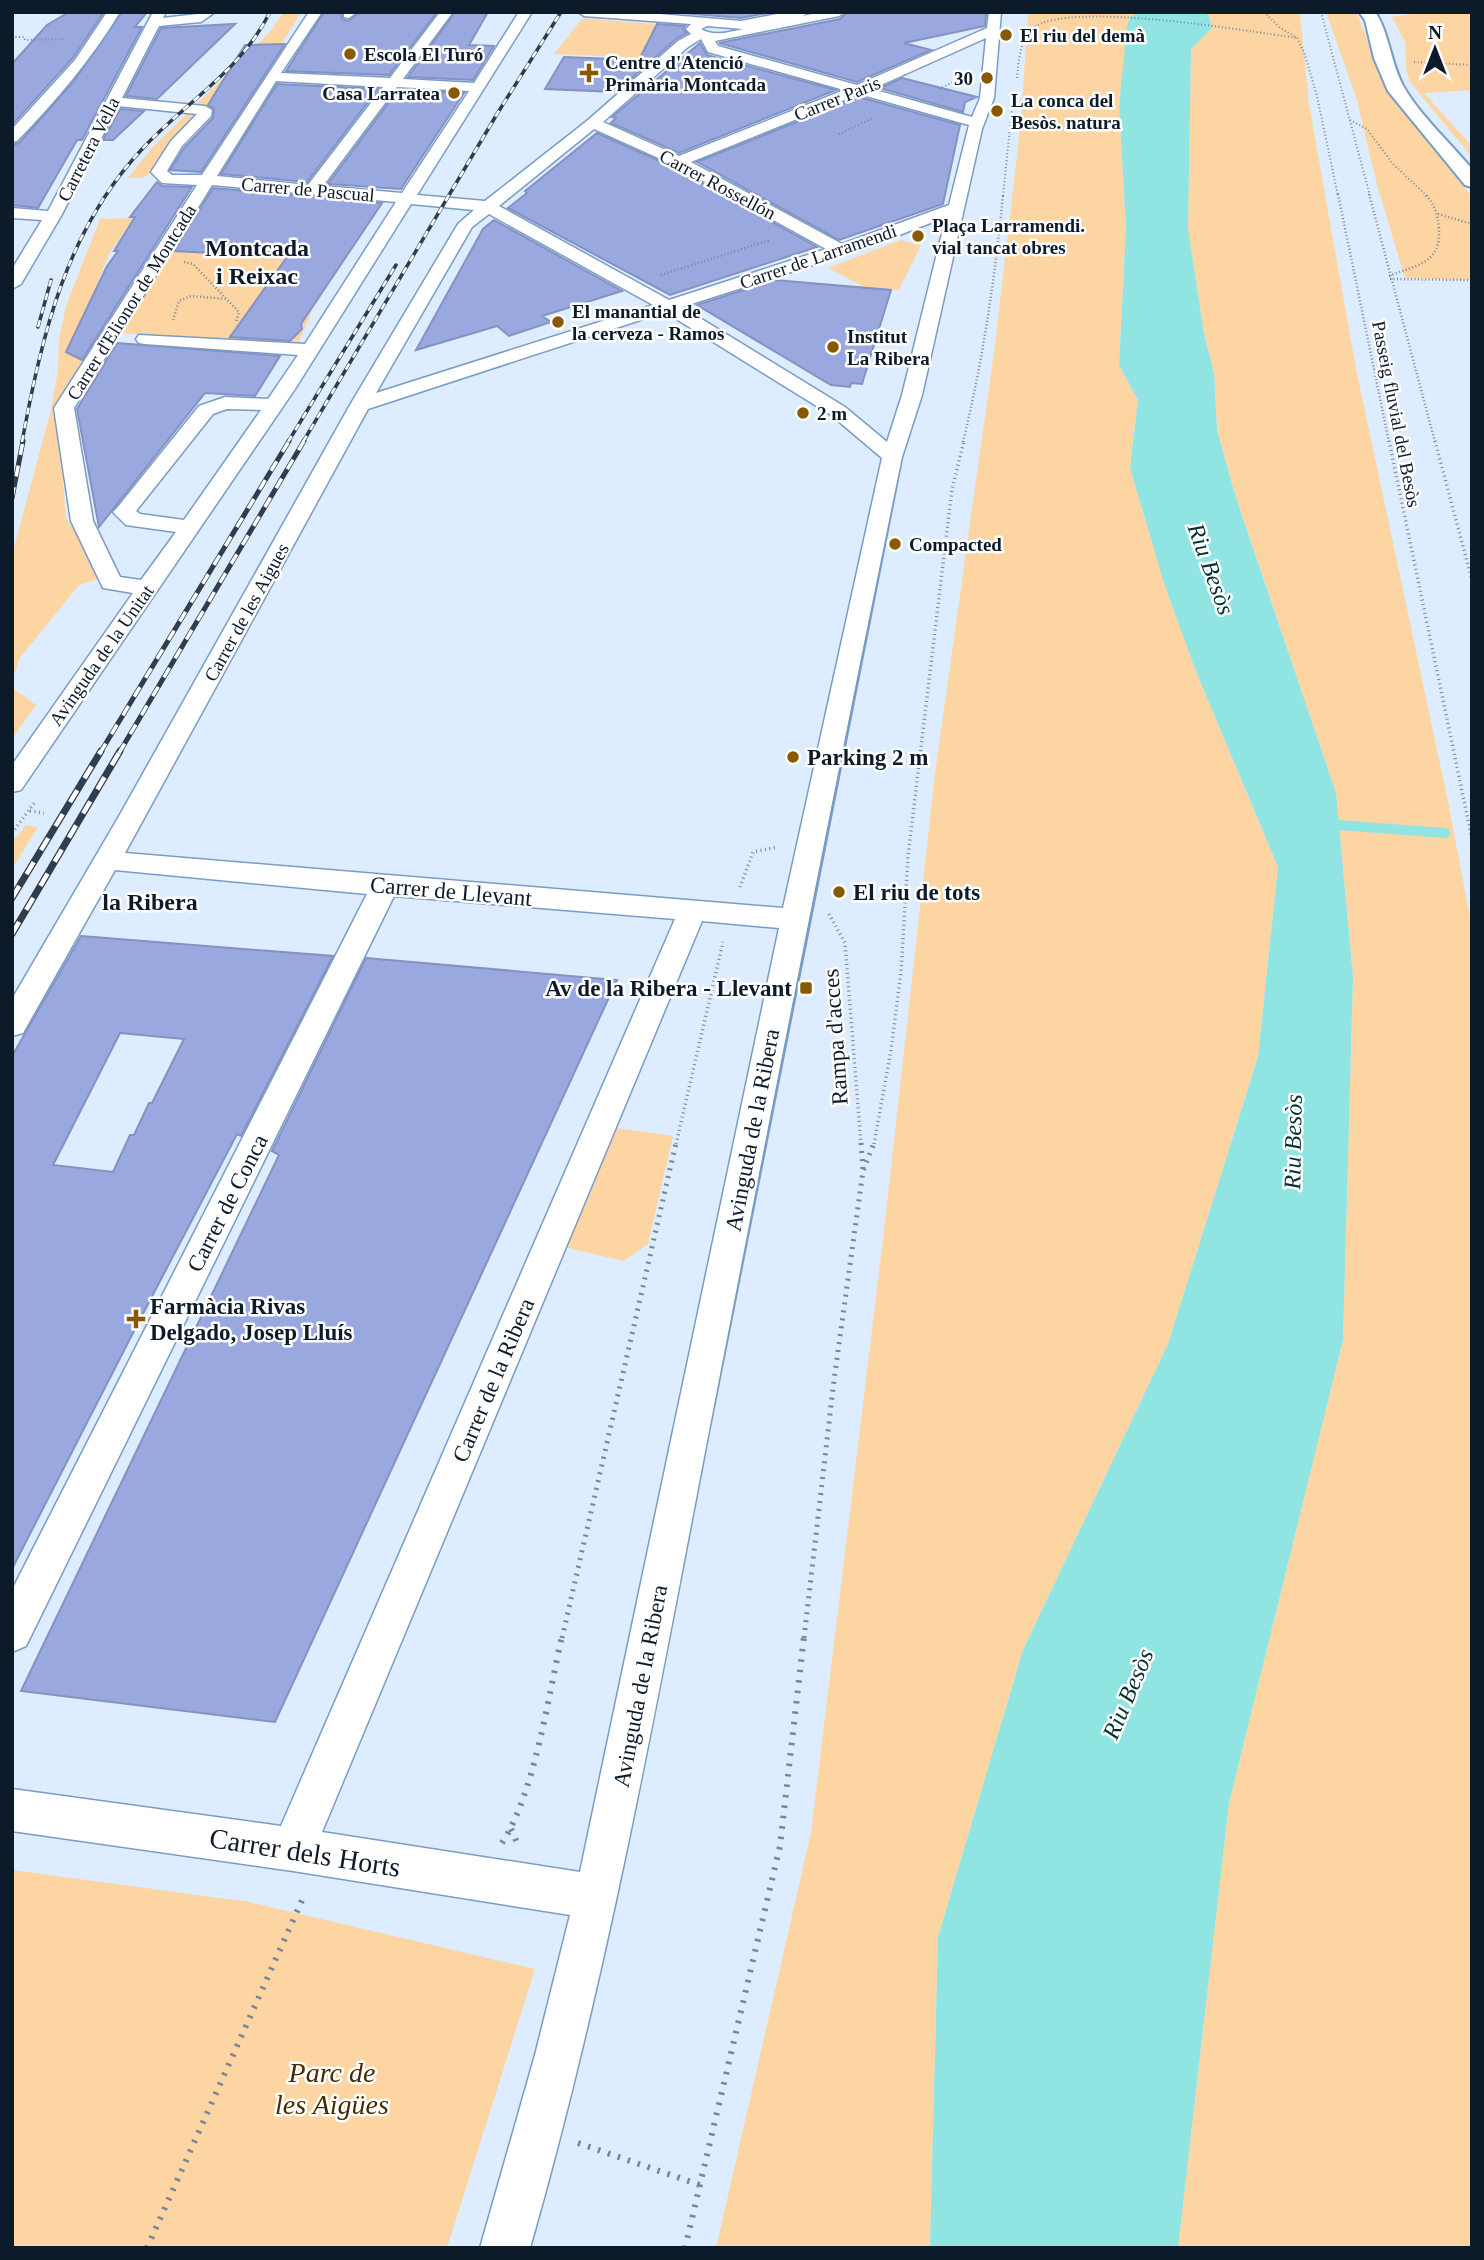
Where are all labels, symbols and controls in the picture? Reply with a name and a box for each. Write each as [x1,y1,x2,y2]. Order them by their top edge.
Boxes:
north arrow [1400,14,1470,84]
text: N [1428,22,1442,43]
place label: El riu del demà [1020,25,1146,46]
marker: El riu del demà [998,27,1014,43]
place label: Escola El Turó [364,44,483,65]
marker: Escola El Turó [342,46,358,62]
place label: Centre d'Atenció Primària Montcada [605,52,766,95]
marker: Centre d'Atenció Primària Montcada [579,63,599,83]
place label: 30 [954,68,973,89]
marker: 30 [979,70,995,86]
street label: Carrer Paris [791,72,883,125]
place label: Casa Larratea [322,83,440,104]
marker: Casa Larratea [446,85,462,101]
place label: La conca del Besòs. natura [1011,90,1121,133]
street label: Carretera Vella [53,93,124,205]
marker: La conca del Besòs. natura [989,103,1005,119]
street label: Carrer Rossellón [656,145,780,224]
street label: Carrer de Pascual [240,173,376,206]
street label: Carrer d'Elionor de Montcada [62,200,201,404]
place label: Plaça Larramendi. vial tancat obres [932,215,1085,258]
street label: Carrer de Larramendi [737,220,899,293]
marker: Plaça Larramendi. vial tancat obres [910,228,926,244]
district label: Montcada i Reixac [205,235,309,289]
place label: El manantial de la cerveza - Ramos [572,301,724,344]
marker: El manantial de la cerveza - Ramos [550,314,566,330]
street label: Passeig fluvial del Besòs [1368,319,1425,509]
place label: Institut La Ribera [847,326,930,369]
marker: Institut La Ribera [825,339,841,355]
place label: 2 m [817,403,847,424]
marker: 2 m [795,405,811,421]
water label: Riu Besòs [1182,519,1240,618]
place label: Compacted [909,534,1002,555]
marker: Compacted [887,536,903,552]
street label: Carrer de les Aigues [200,540,293,685]
street label: Avinguda de la Unitat [45,580,158,730]
place label: Parking 2 m [807,745,928,770]
marker: Parking 2 m [785,749,801,765]
street label: Carrer de Llevant [369,872,533,911]
place label: El riu de tots [853,880,980,905]
marker: El riu de tots [831,884,847,900]
district label: la Ribera [102,889,198,915]
street label: Rampa d'acces [818,968,853,1106]
place label: Av de la Ribera - Llevant [545,976,792,1001]
marker: Av de la Ribera - Llevant [798,980,814,996]
street label: Avinguda de la Ribera [721,1027,784,1234]
water label: Riu Besòs [1279,1094,1307,1191]
street label: Carrer de Conca [182,1130,273,1276]
place label: Farmàcia Rivas Delgado, Josep Lluís [150,1294,353,1345]
street label: Carrer de la Ribera [448,1294,539,1466]
marker: Farmàcia Rivas Delgado, Josep Lluís [128,1311,144,1327]
street label: Avinguda de la Ribera [609,1583,672,1790]
water label: Riu Besòs [1097,1645,1159,1744]
street label: Carrer dels Horts [207,1822,403,1883]
park label: Parc de les Aigües [275,2057,389,2120]

